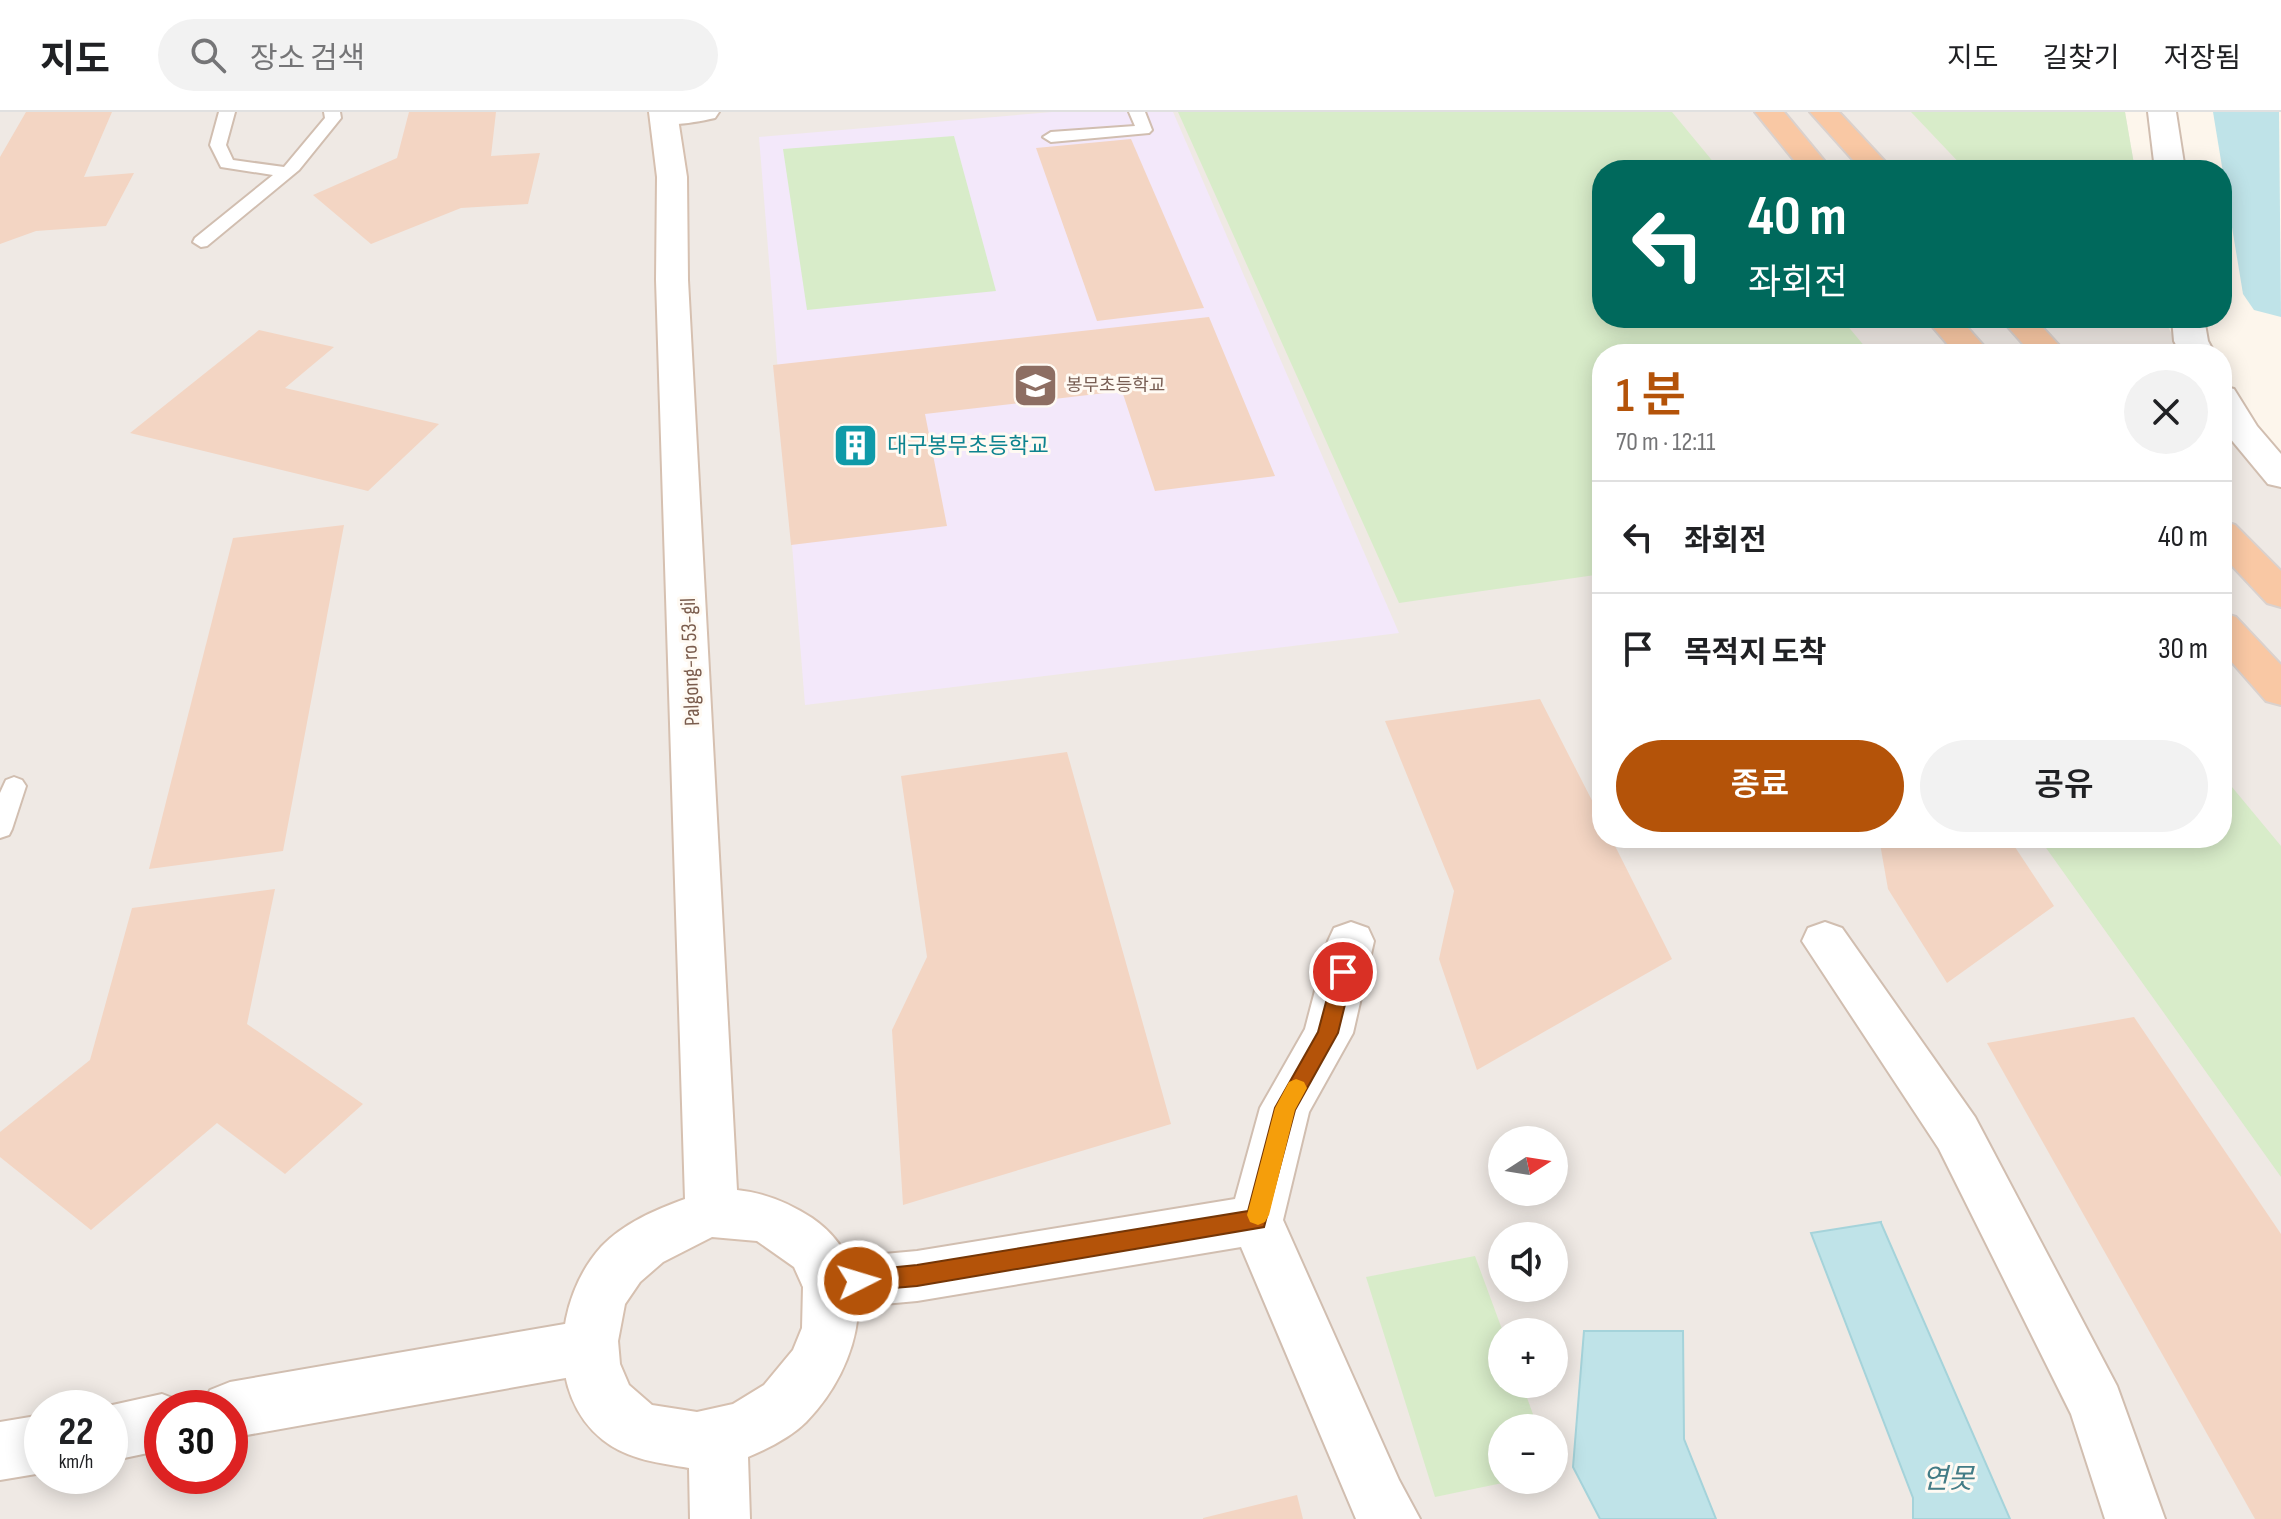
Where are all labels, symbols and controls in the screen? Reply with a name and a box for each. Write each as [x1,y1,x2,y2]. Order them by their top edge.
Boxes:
search box [158,19,718,91]
icon: search [186,33,230,77]
text: 지도 [40,38,110,83]
text: 장소 검색 [250,41,365,77]
text: 지도 [1947,42,1998,75]
text: 길찾기 [2042,42,2120,75]
text: 저장됨 [2164,42,2241,75]
text: 40 m [1748,184,1847,251]
icon: left [1616,192,1720,296]
text: 좌회전 [1748,262,1847,305]
school or university icon: 봉무초등학교 [1011,361,1059,409]
text: 1 분 [1616,368,1686,425]
button: close [2124,370,2208,454]
place label: 봉무초등학교 [1066,375,1165,396]
building icon: 대구봉무초등학교 [832,421,880,469]
text: 70 m · 12:11 [1616,427,1715,458]
place label: 대구봉무초등학교 [887,433,1049,460]
icon: left [1616,515,1660,559]
text: 40 m [2158,519,2208,555]
text: 좌회전 [1684,523,1767,559]
street label: Palgong-ro 53-gil [675,597,706,727]
icon: arrive [1616,627,1660,671]
text: 30 m [2158,631,2208,667]
text: 목적지 도착 [1684,635,1827,671]
button: 종료 [1616,740,1904,832]
button: 공유 [1920,740,2208,832]
pin [1309,938,1377,1006]
icon: arrive [1321,950,1365,994]
north arrow [1488,1126,1568,1206]
map controls [1488,1126,1568,1494]
button: sound [1488,1222,1568,1302]
position arrow [816,1239,900,1323]
button: + [1488,1318,1568,1398]
speed limit sign: 30 [144,1390,248,1494]
text: 22 [58,1408,94,1456]
button: − [1488,1414,1568,1494]
text: km/h [59,1450,93,1474]
water label: 연못 [1922,1463,1975,1496]

